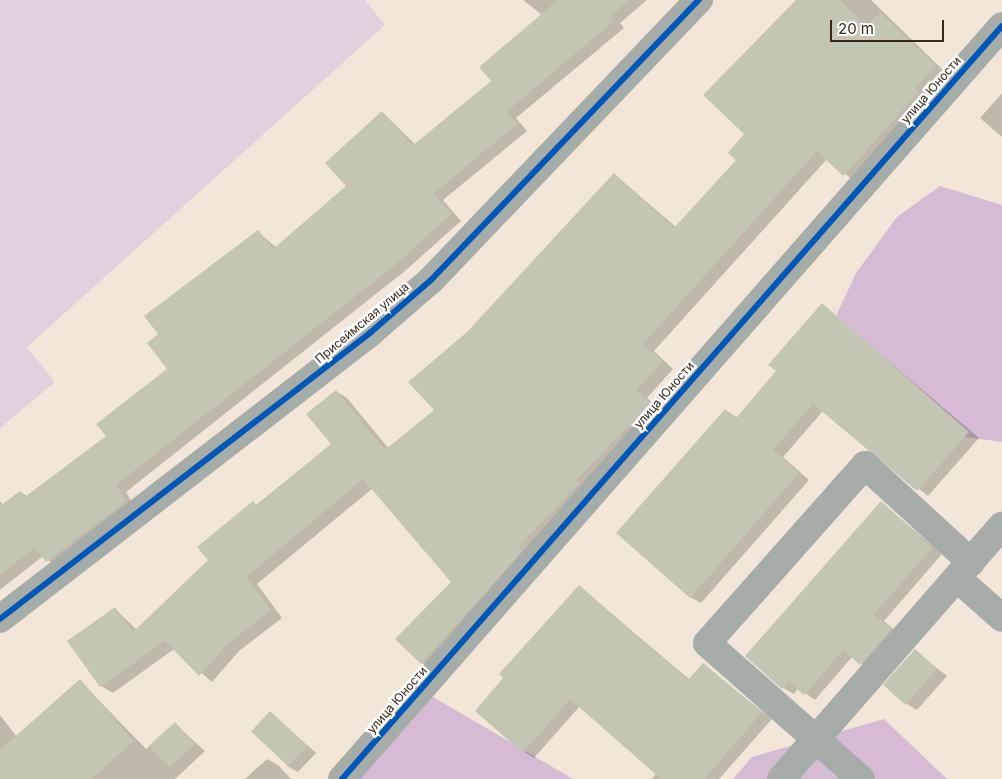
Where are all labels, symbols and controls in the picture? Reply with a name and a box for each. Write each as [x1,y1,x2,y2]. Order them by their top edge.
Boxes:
scale bar [832,10,946,42]
text: 20 m [838,19,874,38]
street label: улица Юности [898,54,964,126]
street label: Присеймская улица [312,280,412,366]
street label: улица Юности [631,359,697,431]
street label: улица Юности [364,664,430,736]

